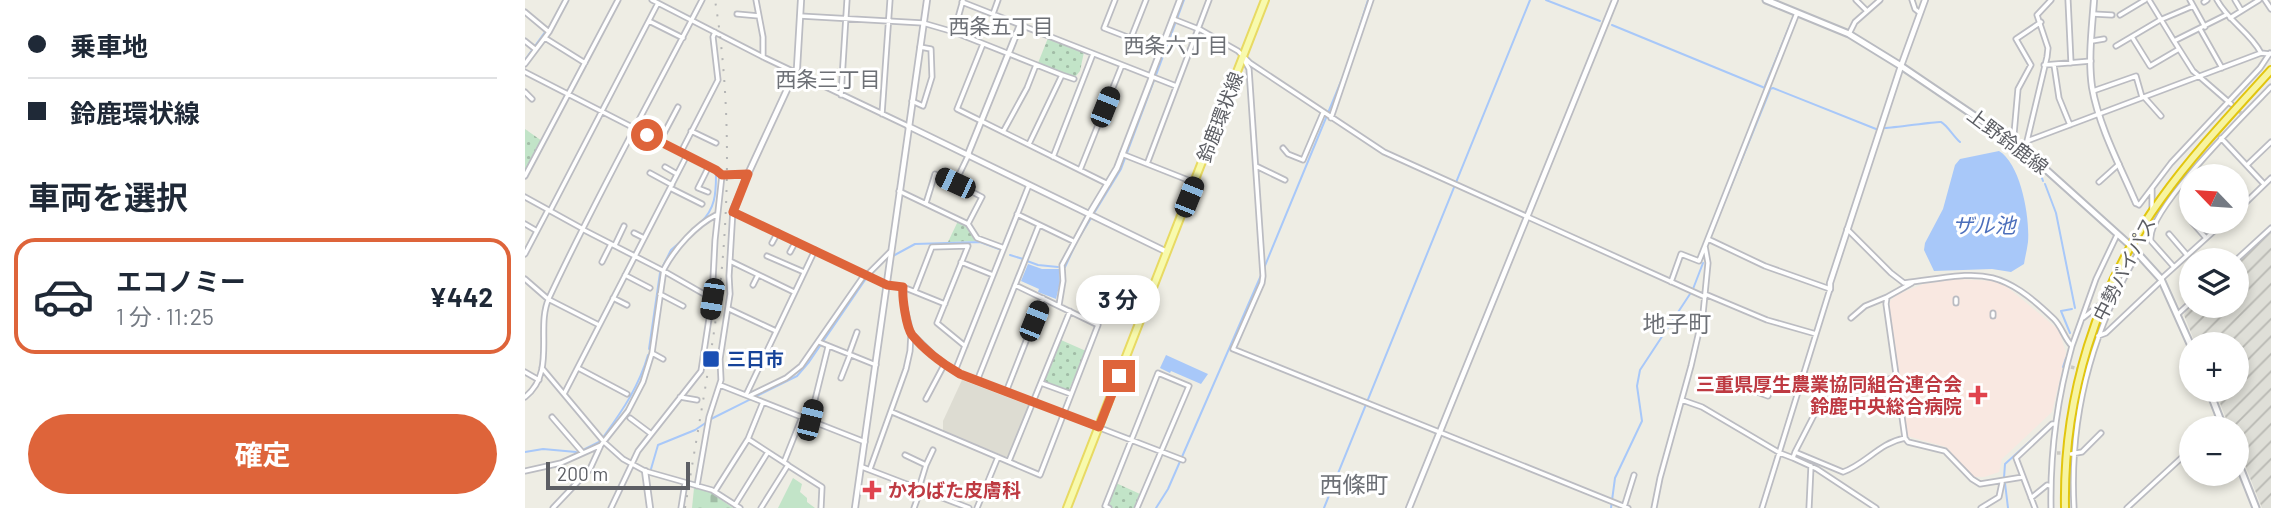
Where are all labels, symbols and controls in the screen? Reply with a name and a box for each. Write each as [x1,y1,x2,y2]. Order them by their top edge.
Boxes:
district label: 西条五丁目 [949,13,1054,38]
text: 乗車地 [70,30,148,61]
district label: 西条六丁目 [1124,32,1229,57]
district label: 西条三丁目 [776,66,881,91]
street label: 鈴鹿環状線 [1192,68,1247,165]
car [1088,84,1123,130]
text: 鈴鹿環状線 [70,97,200,128]
street label: 上野鈴鹿線 [1963,103,2053,178]
route start [631,119,663,151]
north arrow [2179,164,2249,234]
map controls [2179,164,2249,486]
car [932,165,979,201]
car [1172,174,1207,220]
text: 車両を選択 [28,177,188,215]
water label: ザル池 [1953,212,2017,237]
street label: 中勢バイパス [2088,213,2160,325]
button: layers [2179,248,2249,318]
icon: car [32,265,95,328]
text: エコノミー [116,265,246,296]
callout: 3 分 [1077,274,1161,324]
car [699,277,726,321]
text: ¥442 [429,281,493,312]
text: 3 分 [1098,285,1138,313]
car [1017,298,1052,344]
text: 1 分 · 11:25 [116,302,214,330]
district label: 地子町 [1643,309,1712,337]
button: + [2179,332,2249,402]
place label: 三日市 [727,347,784,370]
marker: 三日市 [701,349,721,369]
route end [1103,360,1135,392]
place label: 三重県厚生農業協同組合連合会 鈴鹿中央総合病院 [1696,372,1962,417]
marker: 三重県厚生農業協同組合連合会 鈴鹿中央総合病院 [1968,385,1988,405]
car [795,397,826,443]
button: 確定 [28,414,497,494]
button: − [2179,416,2249,486]
scale bar [546,459,689,491]
text: 200 m [557,462,608,485]
district label: 西條町 [1320,470,1389,498]
place label: かわばた皮膚科 [888,478,1021,501]
marker: かわばた皮膚科 [862,480,882,500]

